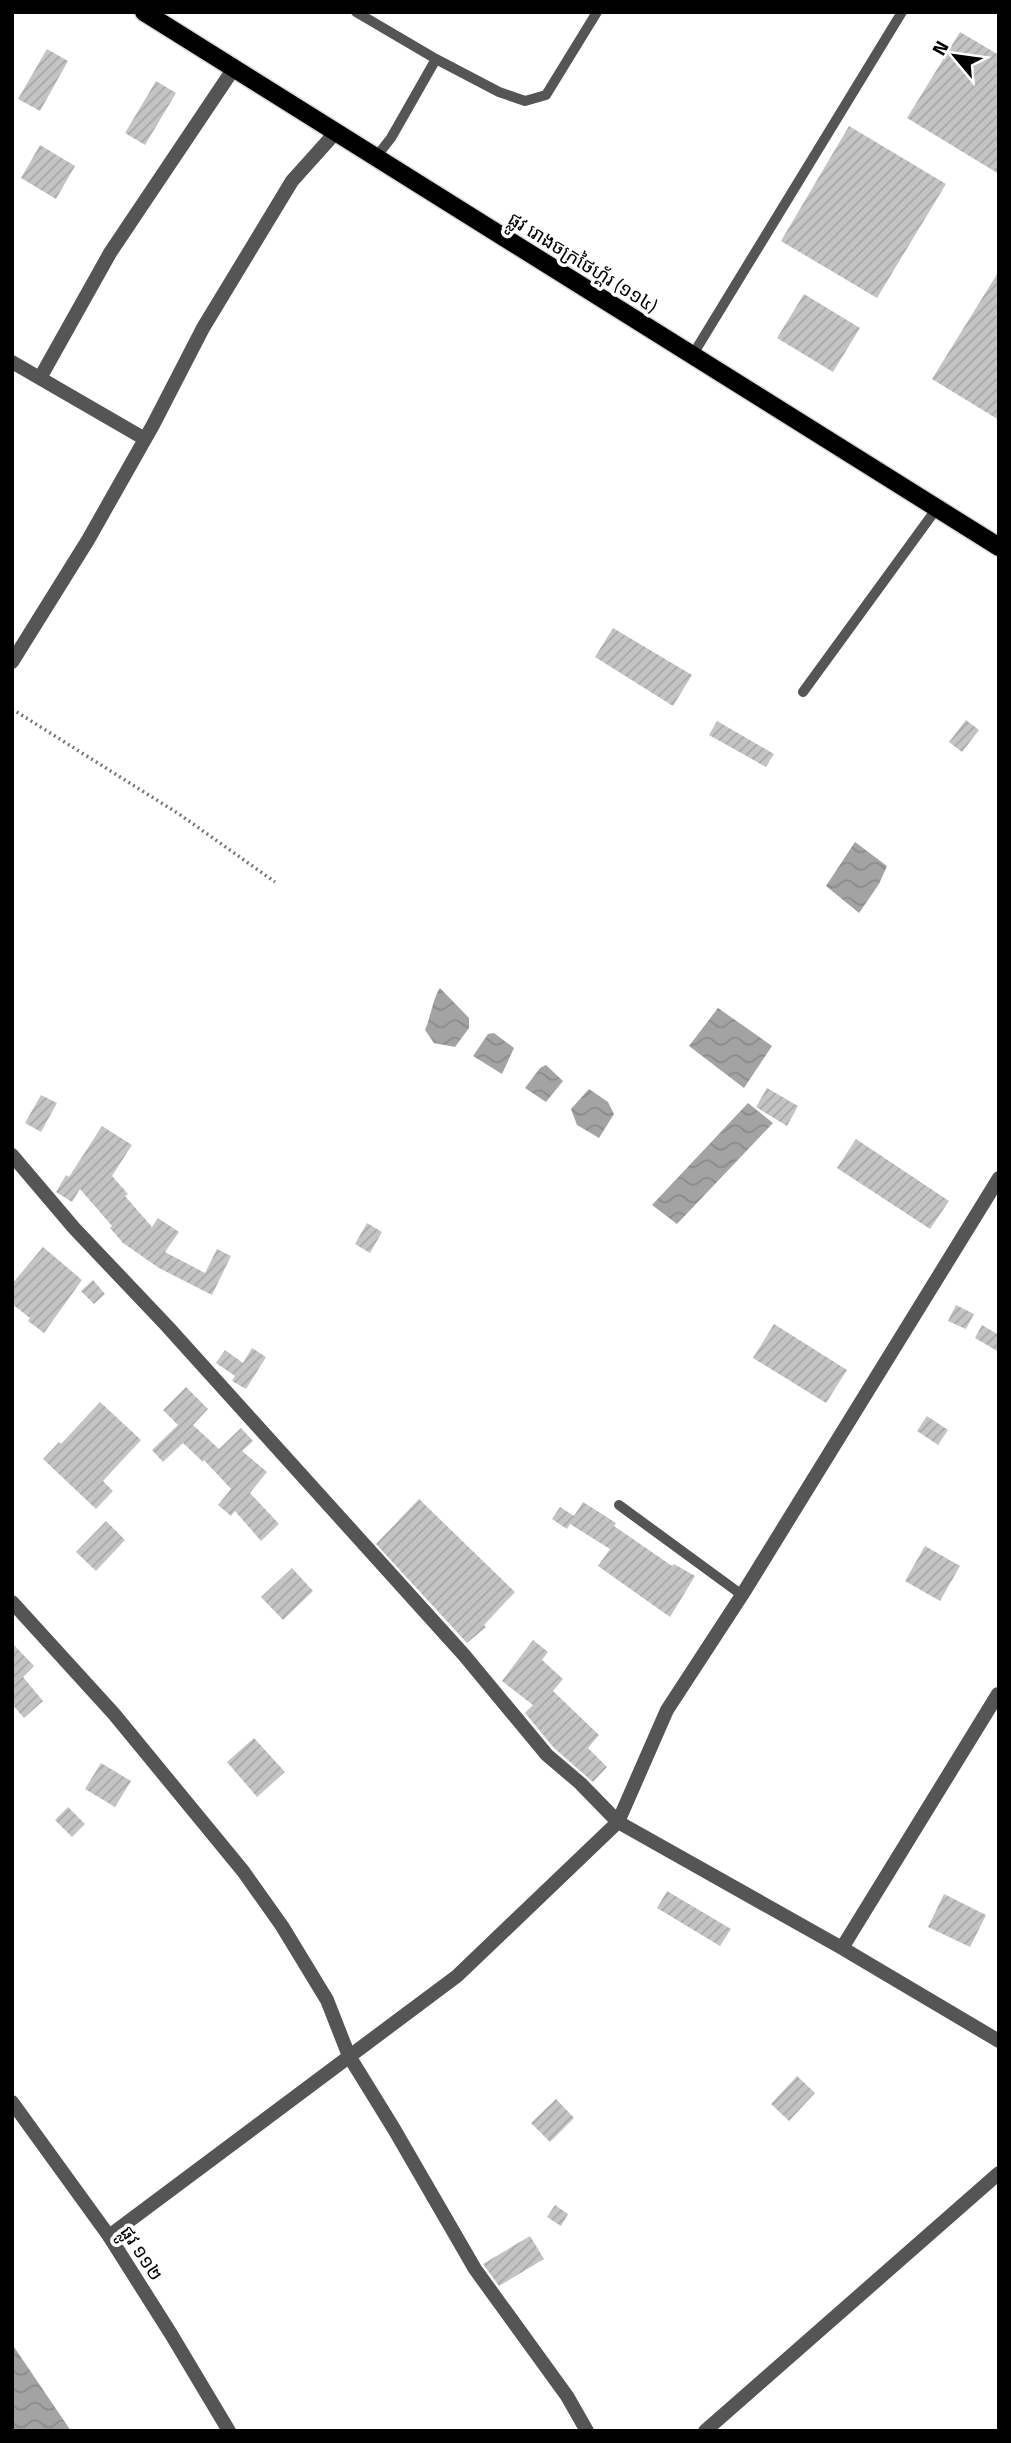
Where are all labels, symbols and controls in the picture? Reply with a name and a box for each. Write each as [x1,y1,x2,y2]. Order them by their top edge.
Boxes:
north arrow [920,21,990,91]
text: N [924,35,956,60]
street label: ផ្លូវ រោងចក្រថៃហ្គ័រ (១១៤) [501,204,664,323]
street label: ផ្លូវ ១១២ [111,2219,171,2288]

